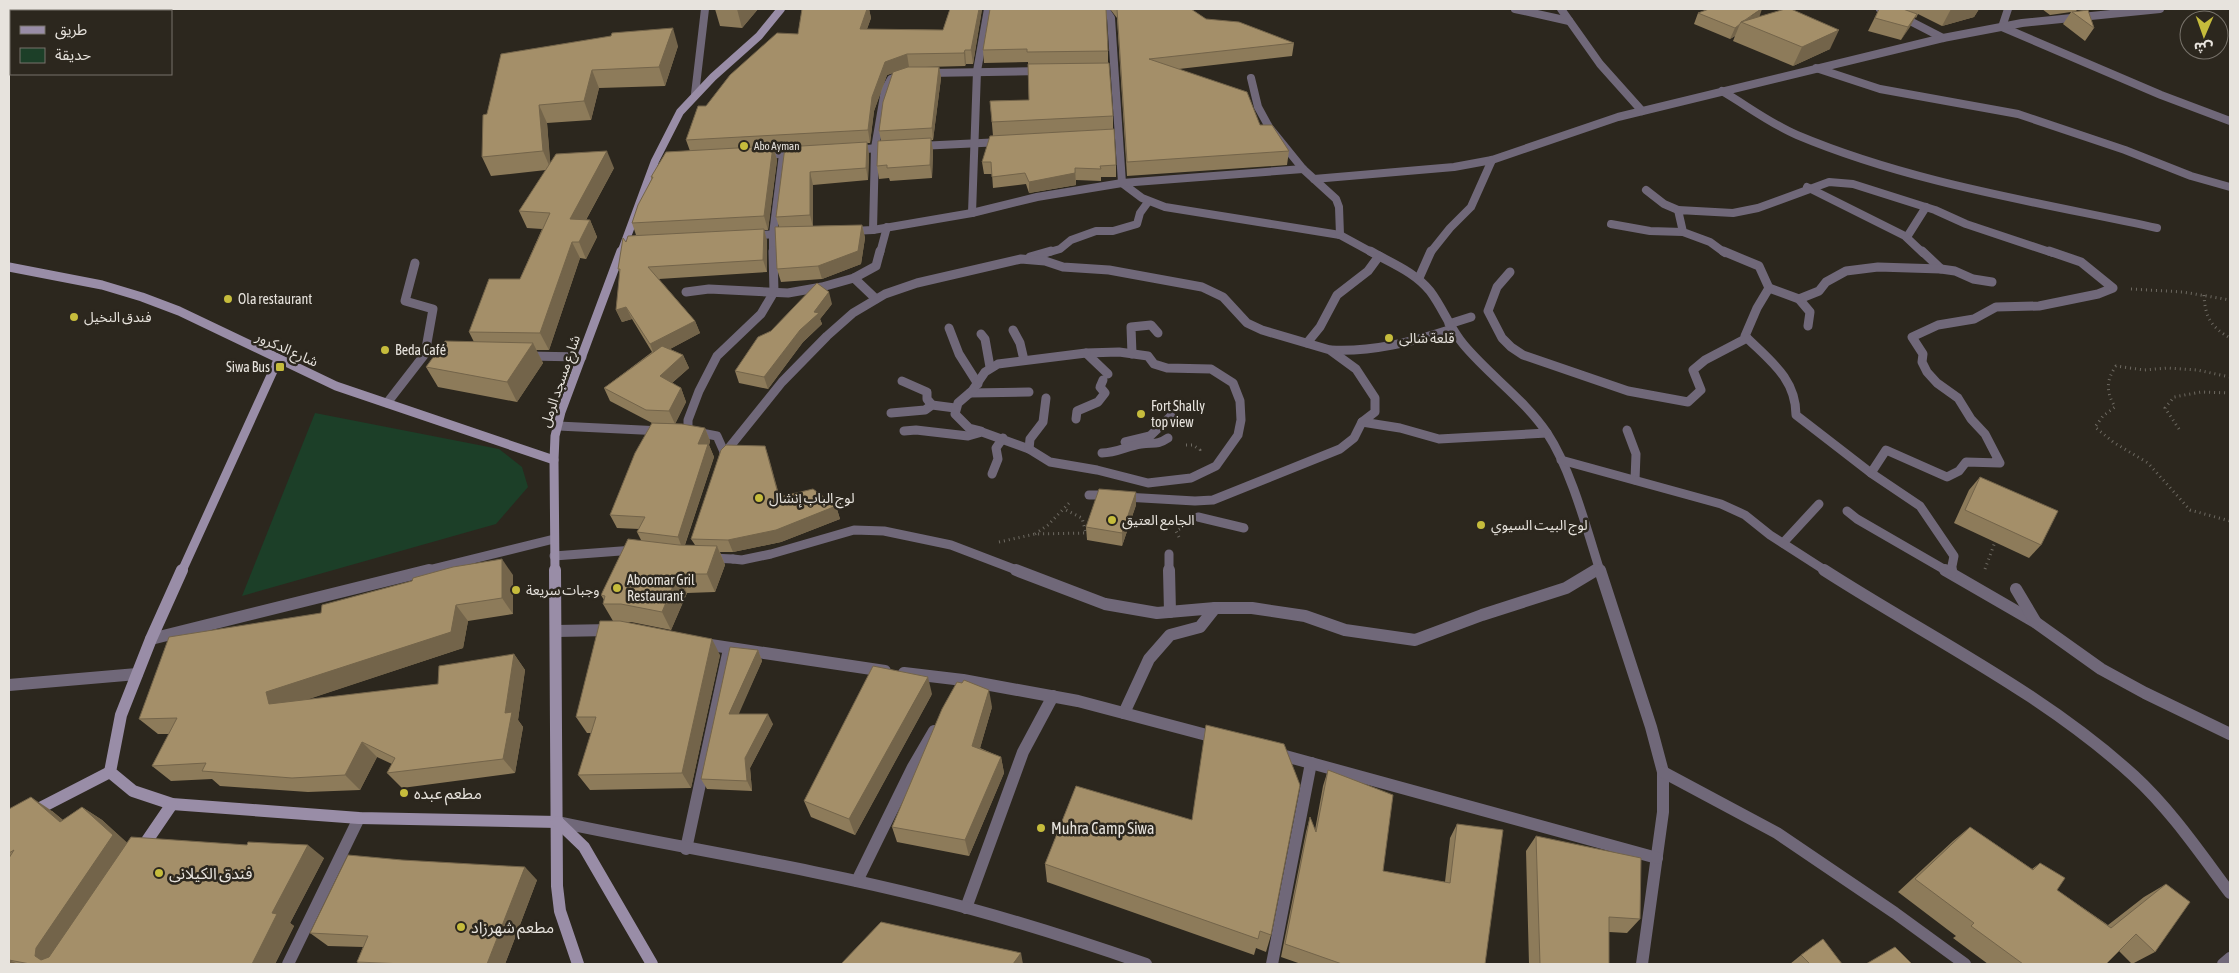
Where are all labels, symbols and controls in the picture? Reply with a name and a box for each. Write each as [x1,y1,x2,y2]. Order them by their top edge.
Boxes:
legend [10,10,172,75]
north arrow [2179,10,2229,60]
text: طريق [55,21,87,40]
text: ش [2194,40,2213,56]
text: حديقة [55,46,91,63]
marker: Abo Ayman [738,140,750,152]
place label: Abo Ayman [754,140,800,152]
place label: Ola restaurant [238,291,312,307]
marker: Ola restaurant [222,293,234,305]
place label: فندق النخيل [84,309,151,326]
marker: فندق النخيل [68,311,80,323]
street label: شارع الدكرور [251,328,321,373]
place label: قلعة شالى [1399,330,1454,347]
marker: قلعة شالى [1383,332,1395,344]
street label: شارع مسجد الرمل [537,333,586,430]
place label: Beda Café [395,342,446,358]
marker: Beda Café [379,344,391,356]
place label: Siwa Bus [226,359,270,375]
marker: Siwa Bus [274,361,286,373]
place label: Fort Shally top view [1151,398,1205,430]
marker: Fort Shally top view [1135,408,1147,420]
place label: لوج الباب إنشال [769,490,855,509]
marker: لوج الباب إنشال [753,492,765,504]
place label: الجامع العتيق [1122,512,1195,531]
marker: الجامع العتيق [1106,514,1118,526]
place label: لوج البيت السيوي [1491,517,1588,536]
marker: لوج البيت السيوي [1475,519,1487,531]
place label: Aboomar Gril Restaurant [627,572,695,604]
place label: وجبات سريعة [526,582,600,599]
marker: Aboomar Gril Restaurant [611,582,623,594]
marker: وجبات سريعة [510,584,522,596]
place label: مطعم عبده [414,784,482,806]
marker: مطعم عبده [398,787,410,799]
place label: Muhra Camp Siwa [1051,819,1154,838]
marker: Muhra Camp Siwa [1035,822,1047,834]
place label: فندق الكيلانى [169,864,252,883]
marker: فندق الكيلانى [153,867,165,879]
place label: مطعم شهرزاد [471,918,554,940]
marker: مطعم شهرزاد [455,921,467,933]

